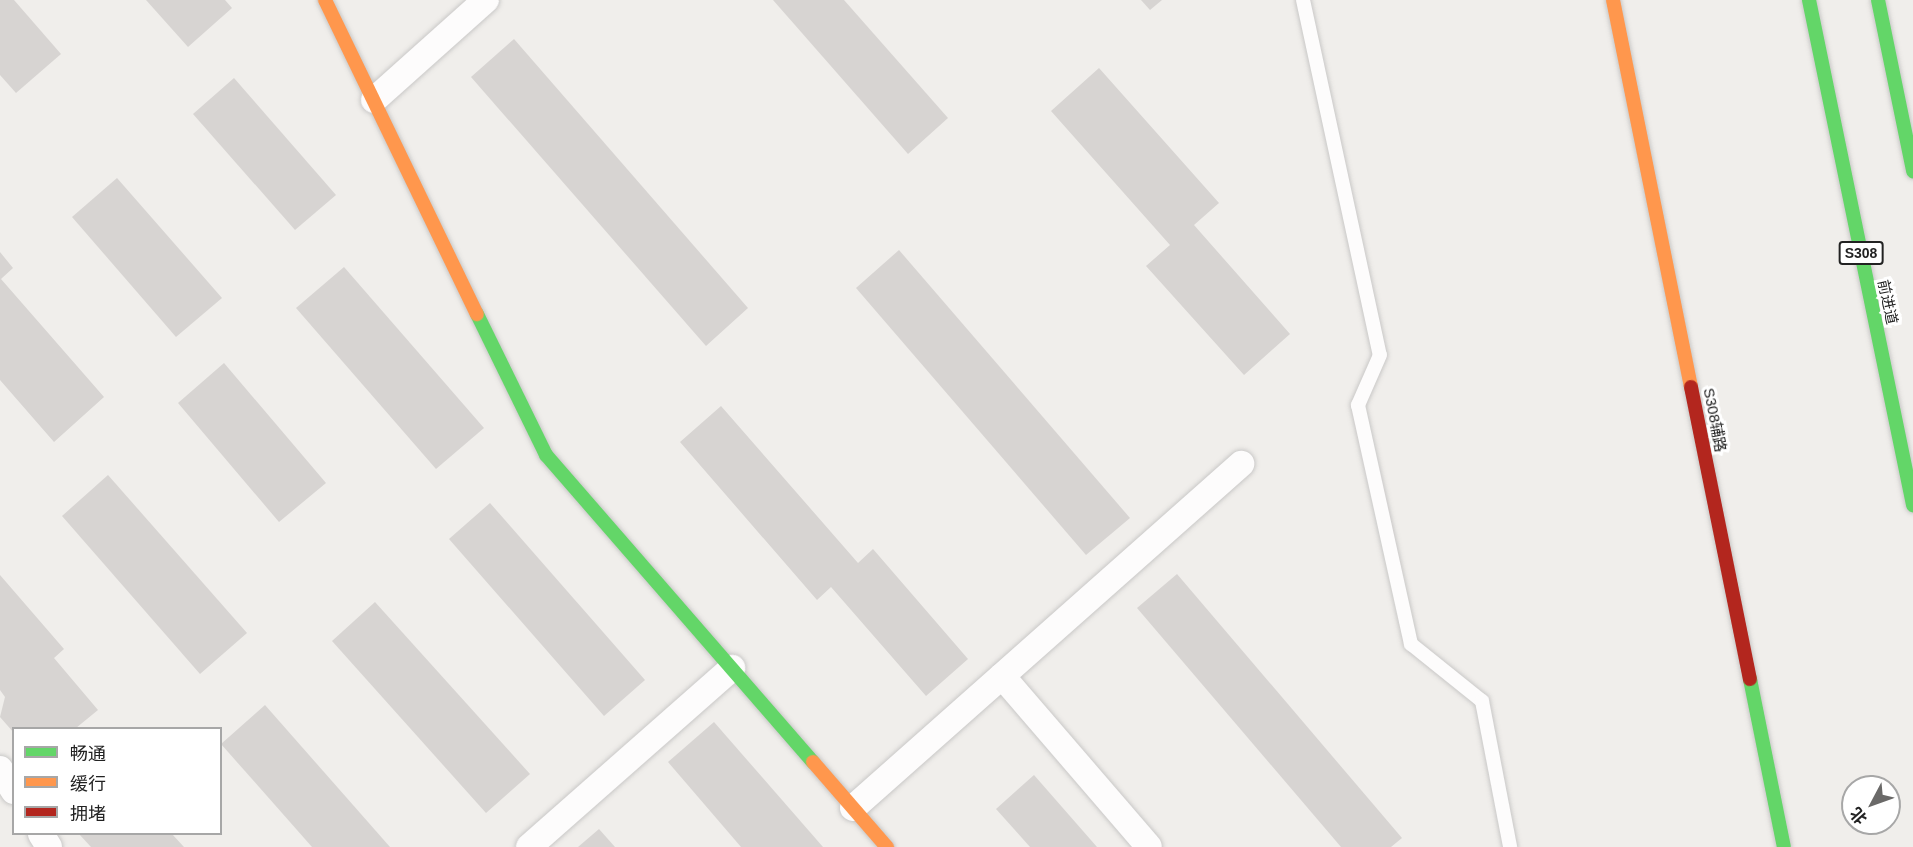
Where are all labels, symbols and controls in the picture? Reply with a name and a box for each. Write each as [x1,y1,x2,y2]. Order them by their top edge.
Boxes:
road number: S308 [1838,242,1884,264]
street label: 前进道 [1875,278,1901,326]
street label: S308辅路 [1700,386,1730,454]
legend [12,727,222,835]
text: 畅通 [70,744,106,764]
text: 缓行 [70,774,106,794]
north arrow [1841,775,1901,835]
text: 拥堵 [70,804,106,824]
text: 北 [1847,804,1870,827]

